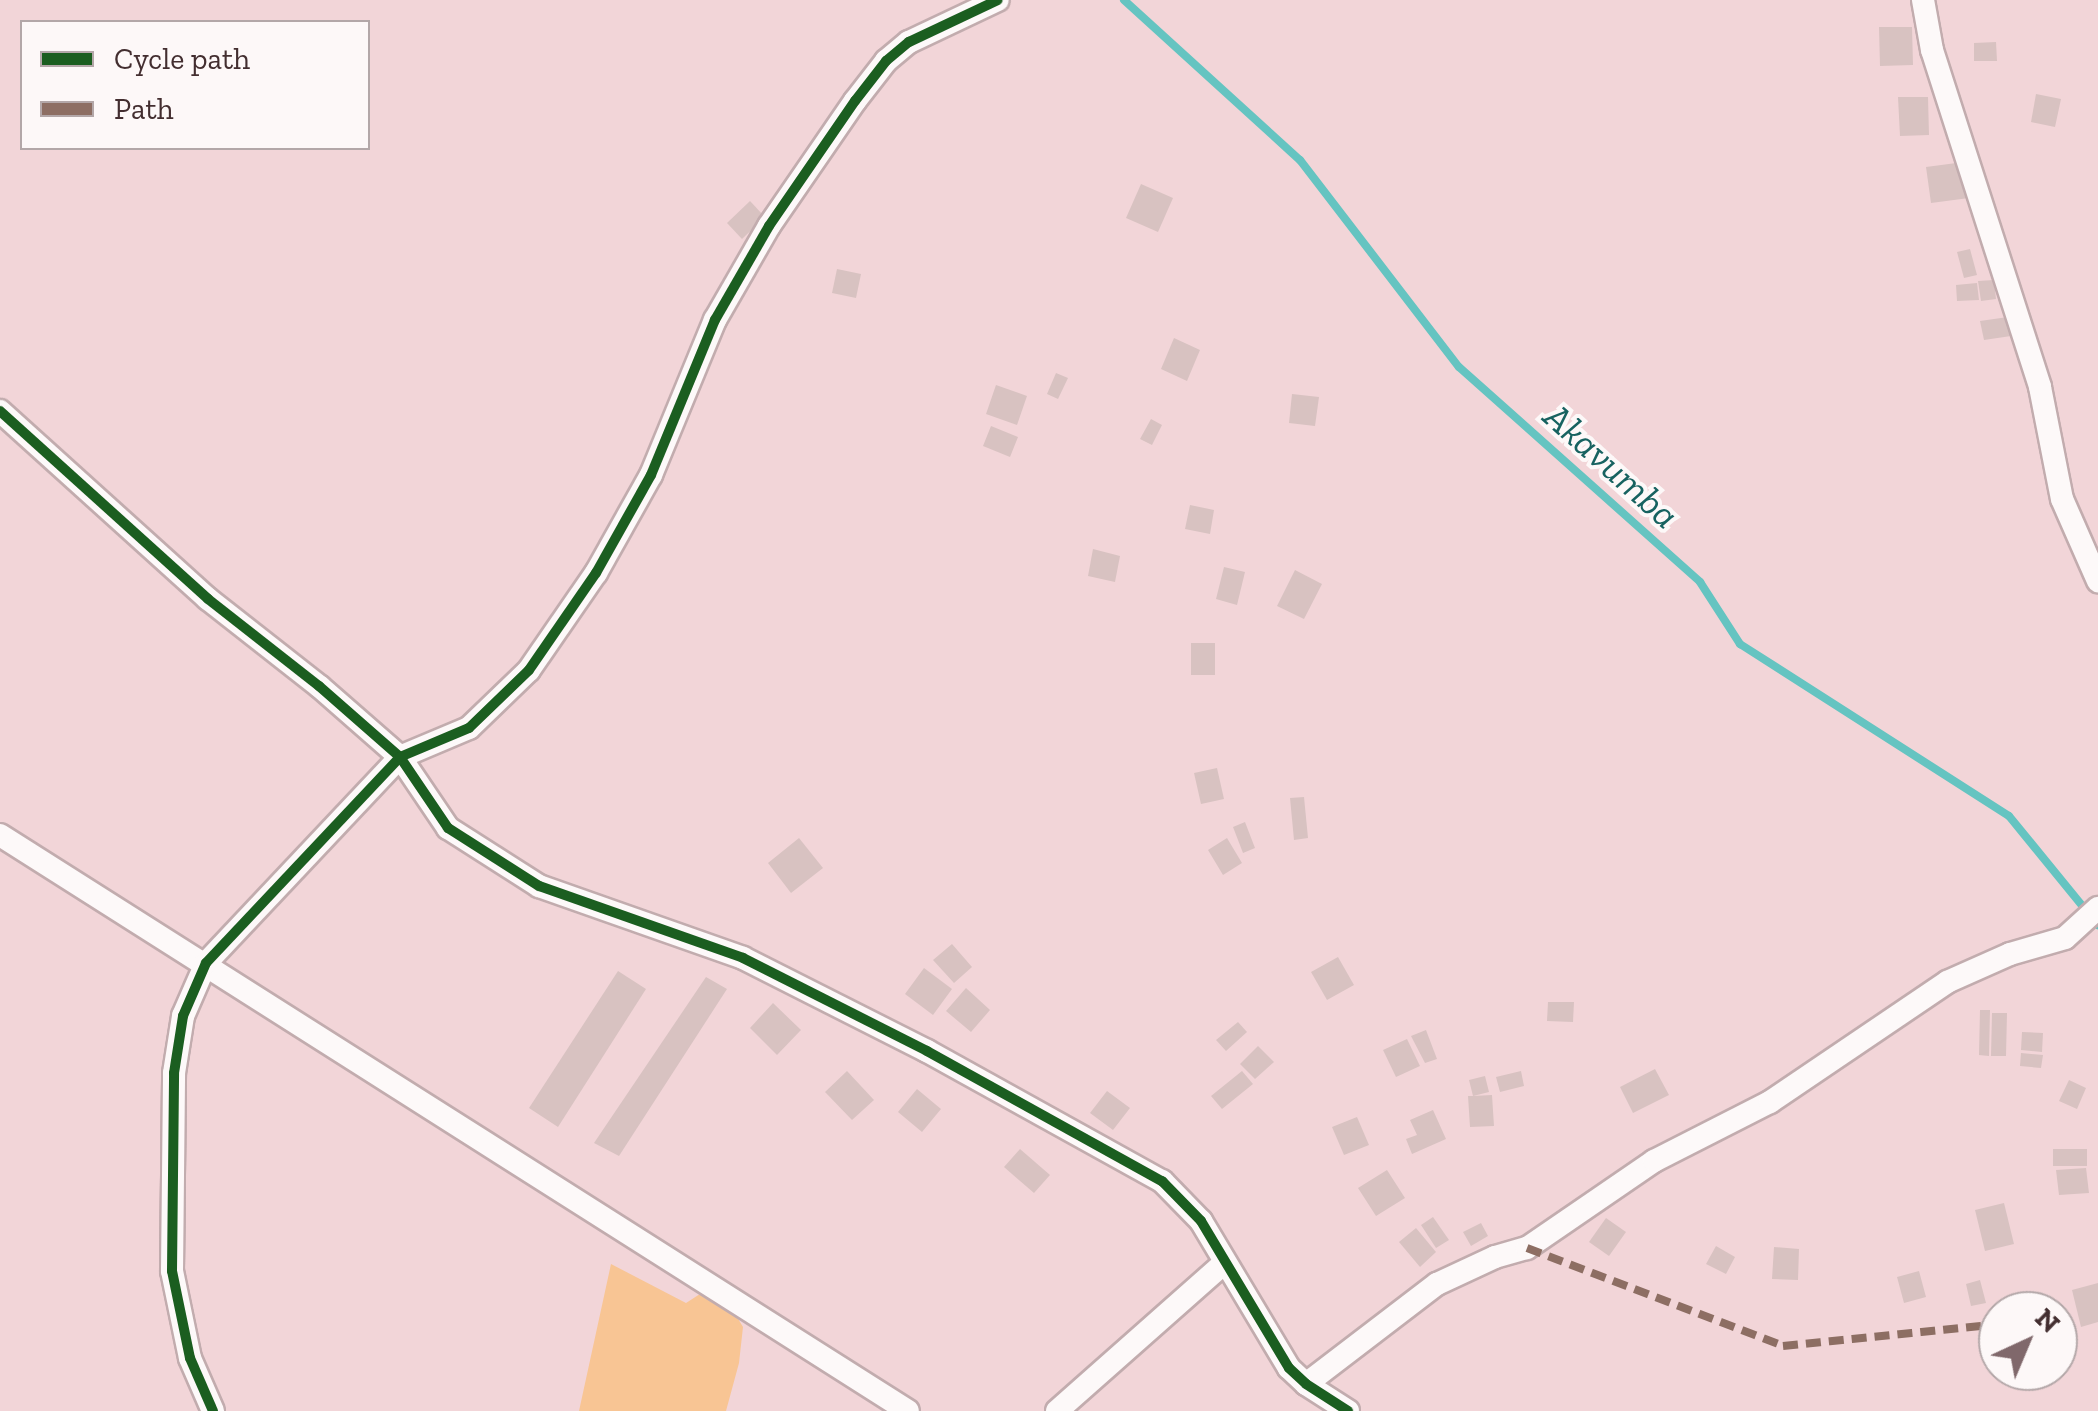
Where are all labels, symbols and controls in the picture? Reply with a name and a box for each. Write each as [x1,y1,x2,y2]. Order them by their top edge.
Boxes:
legend [20,20,370,150]
text: Cycle path [114,41,250,77]
text: Path [114,91,173,127]
water label: Akavumba [1534,394,1688,538]
north arrow [1978,1291,2078,1391]
text: N [2029,1301,2067,1340]

